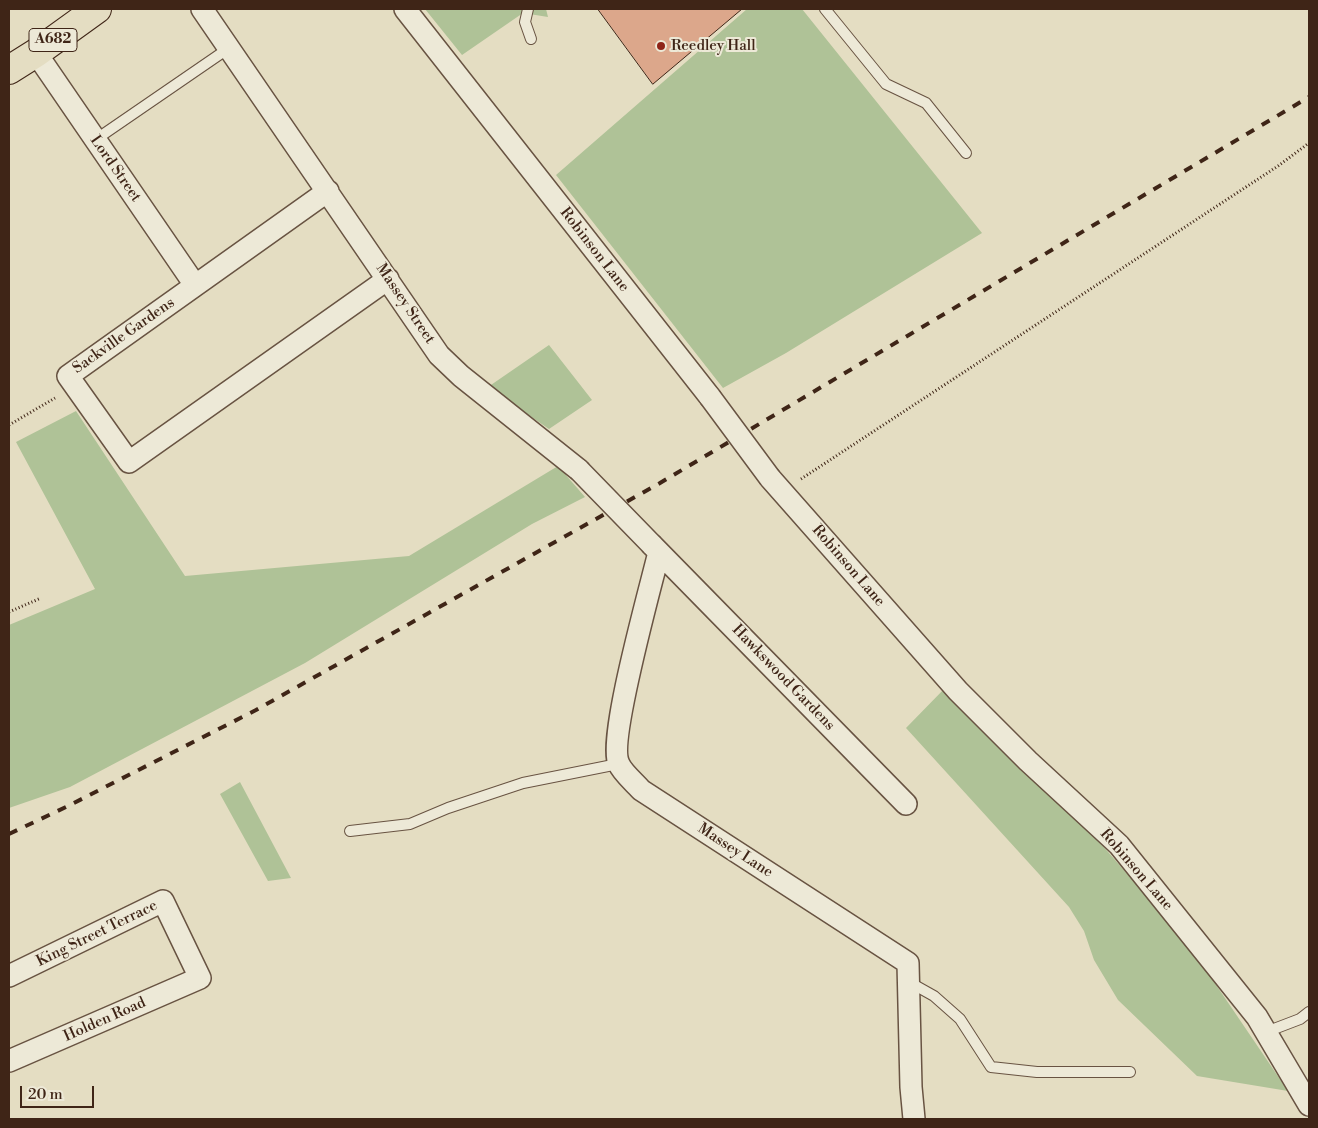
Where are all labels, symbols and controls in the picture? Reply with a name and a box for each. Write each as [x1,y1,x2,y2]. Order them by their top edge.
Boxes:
road number: A682 [29,28,77,52]
place label: Reedley Hall [671,37,756,55]
marker: Reedley Hall [655,40,667,52]
street label: Lord Street [86,132,144,206]
street label: Robinson Lane [555,204,633,296]
street label: Massey Street [372,261,438,347]
street label: Sackville Gardens [70,294,178,378]
street label: Robinson Lane [808,522,888,610]
street label: Hawkswood Gardens [728,621,838,735]
street label: Massey Lane [694,820,776,882]
street label: Robinson Lane [1096,826,1176,914]
street label: King Street Terrace [34,897,160,971]
street label: Holden Road [61,994,149,1046]
scale bar [22,1076,96,1108]
text: 20 m [28,1085,63,1104]

